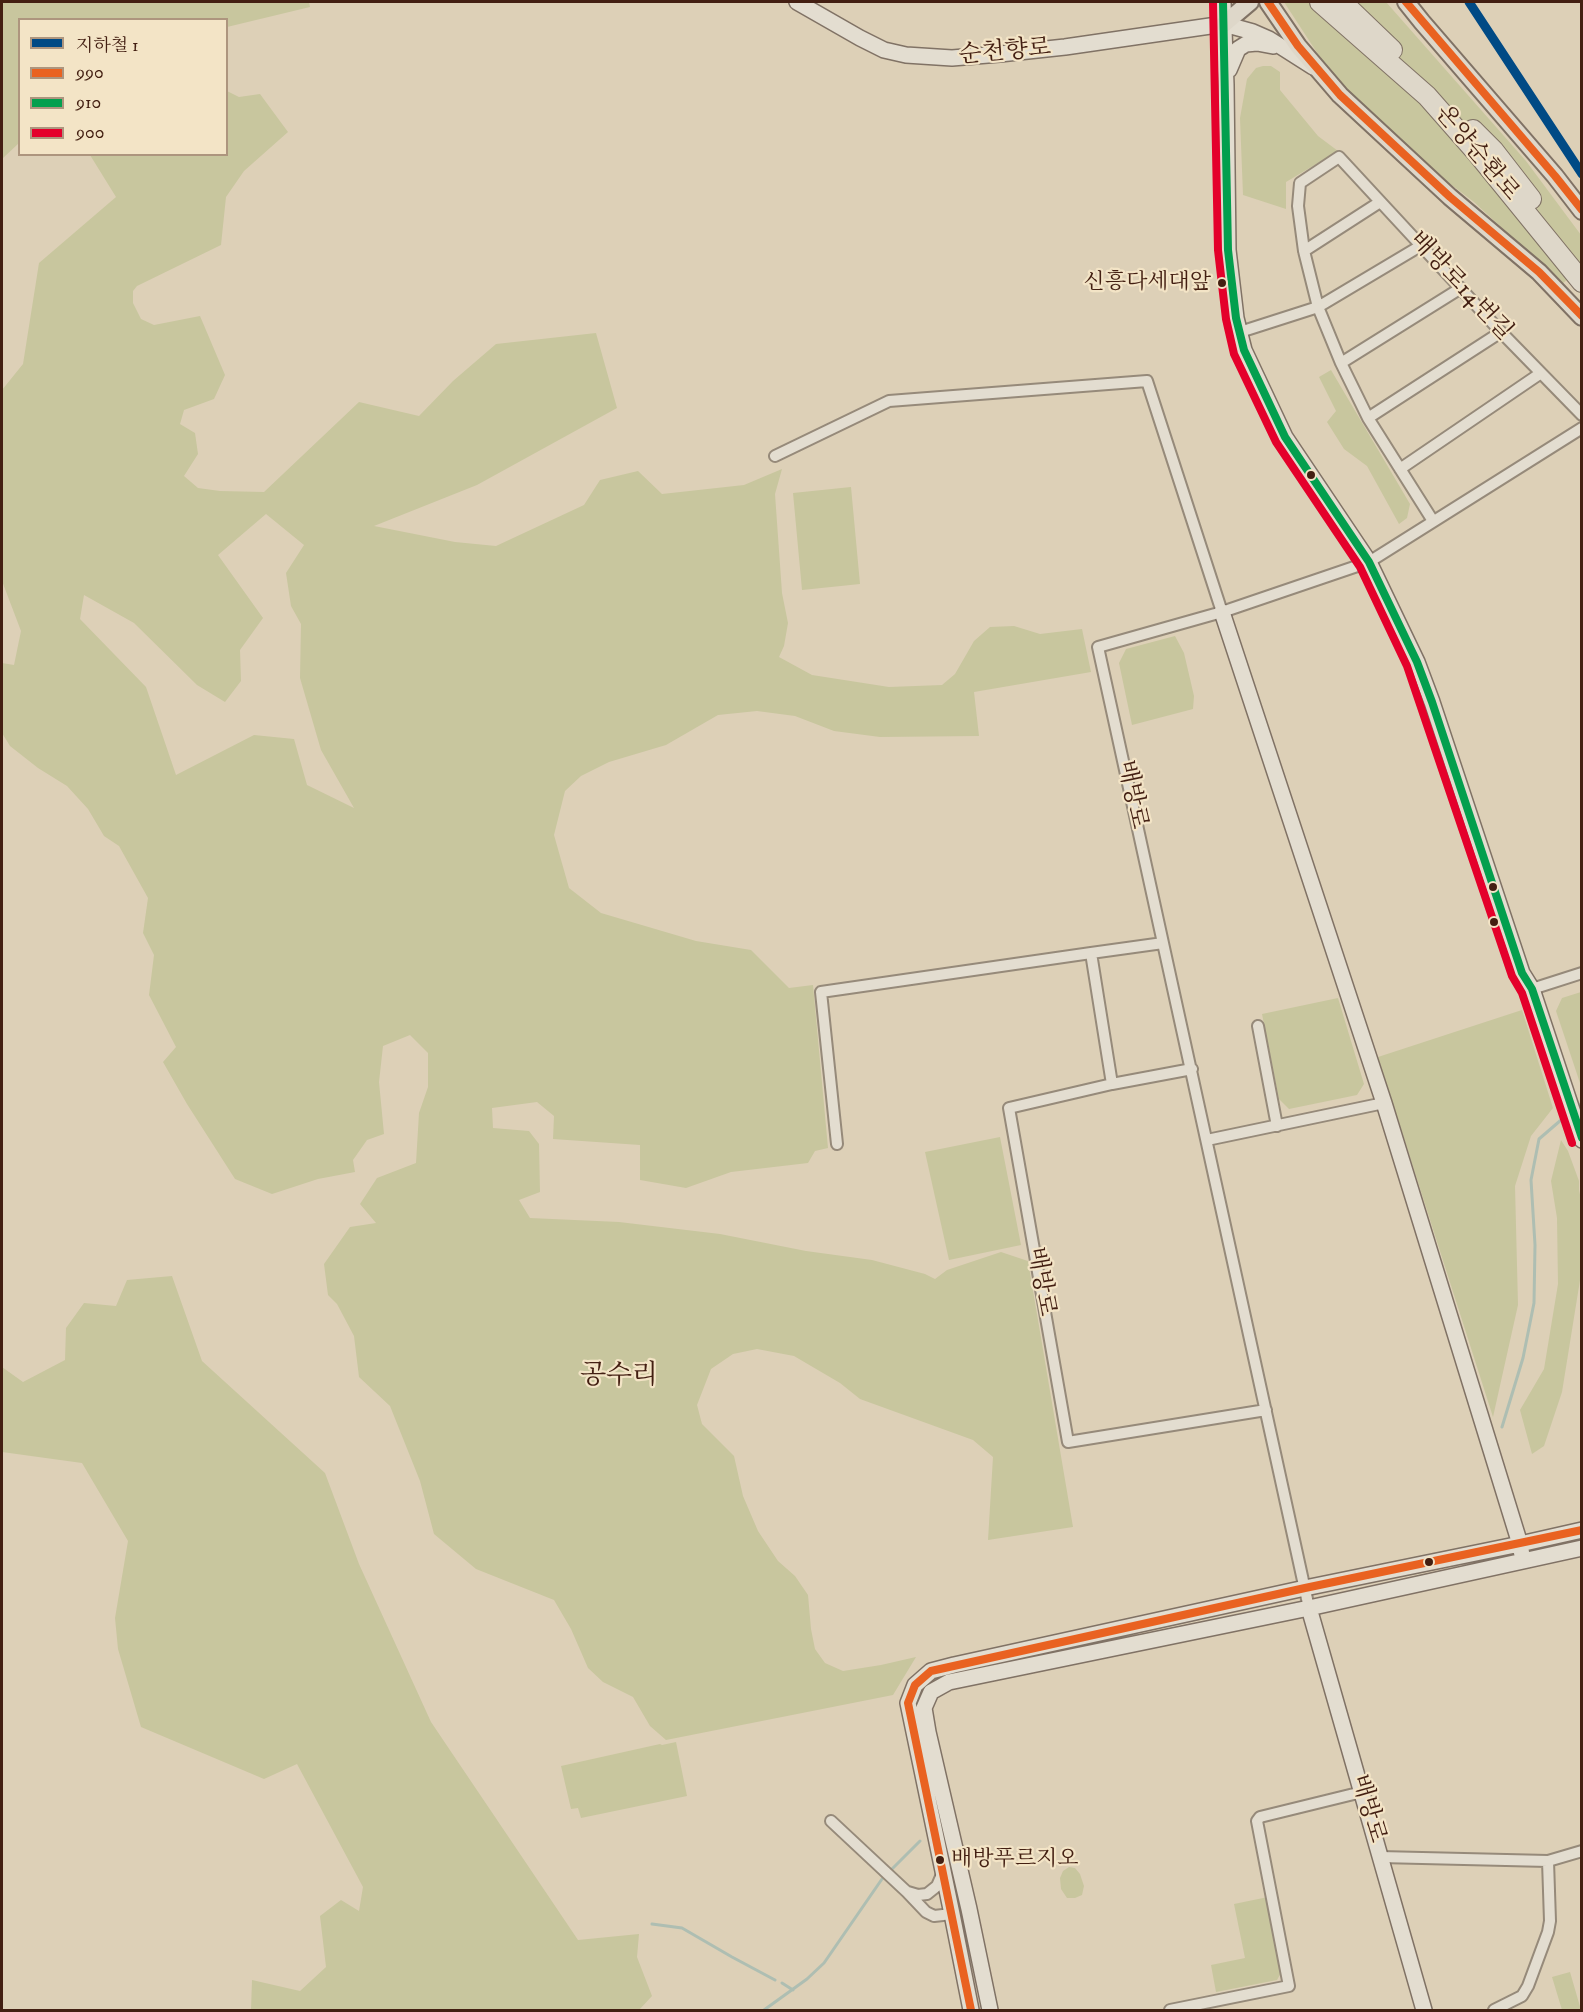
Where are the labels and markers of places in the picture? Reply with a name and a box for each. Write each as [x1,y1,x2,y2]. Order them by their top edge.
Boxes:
place label: 신흥다세대앞 [1083,270,1211,296]
marker: 신흥다세대앞 [1216,277,1228,289]
unlabelled marker [1305,469,1317,481]
unlabelled marker [1487,881,1499,893]
unlabelled marker [1488,916,1500,928]
unlabelled marker [1423,1556,1435,1568]
place label: 배방푸르지오 [951,1847,1079,1873]
marker: 배방푸르지오 [934,1854,946,1866]

